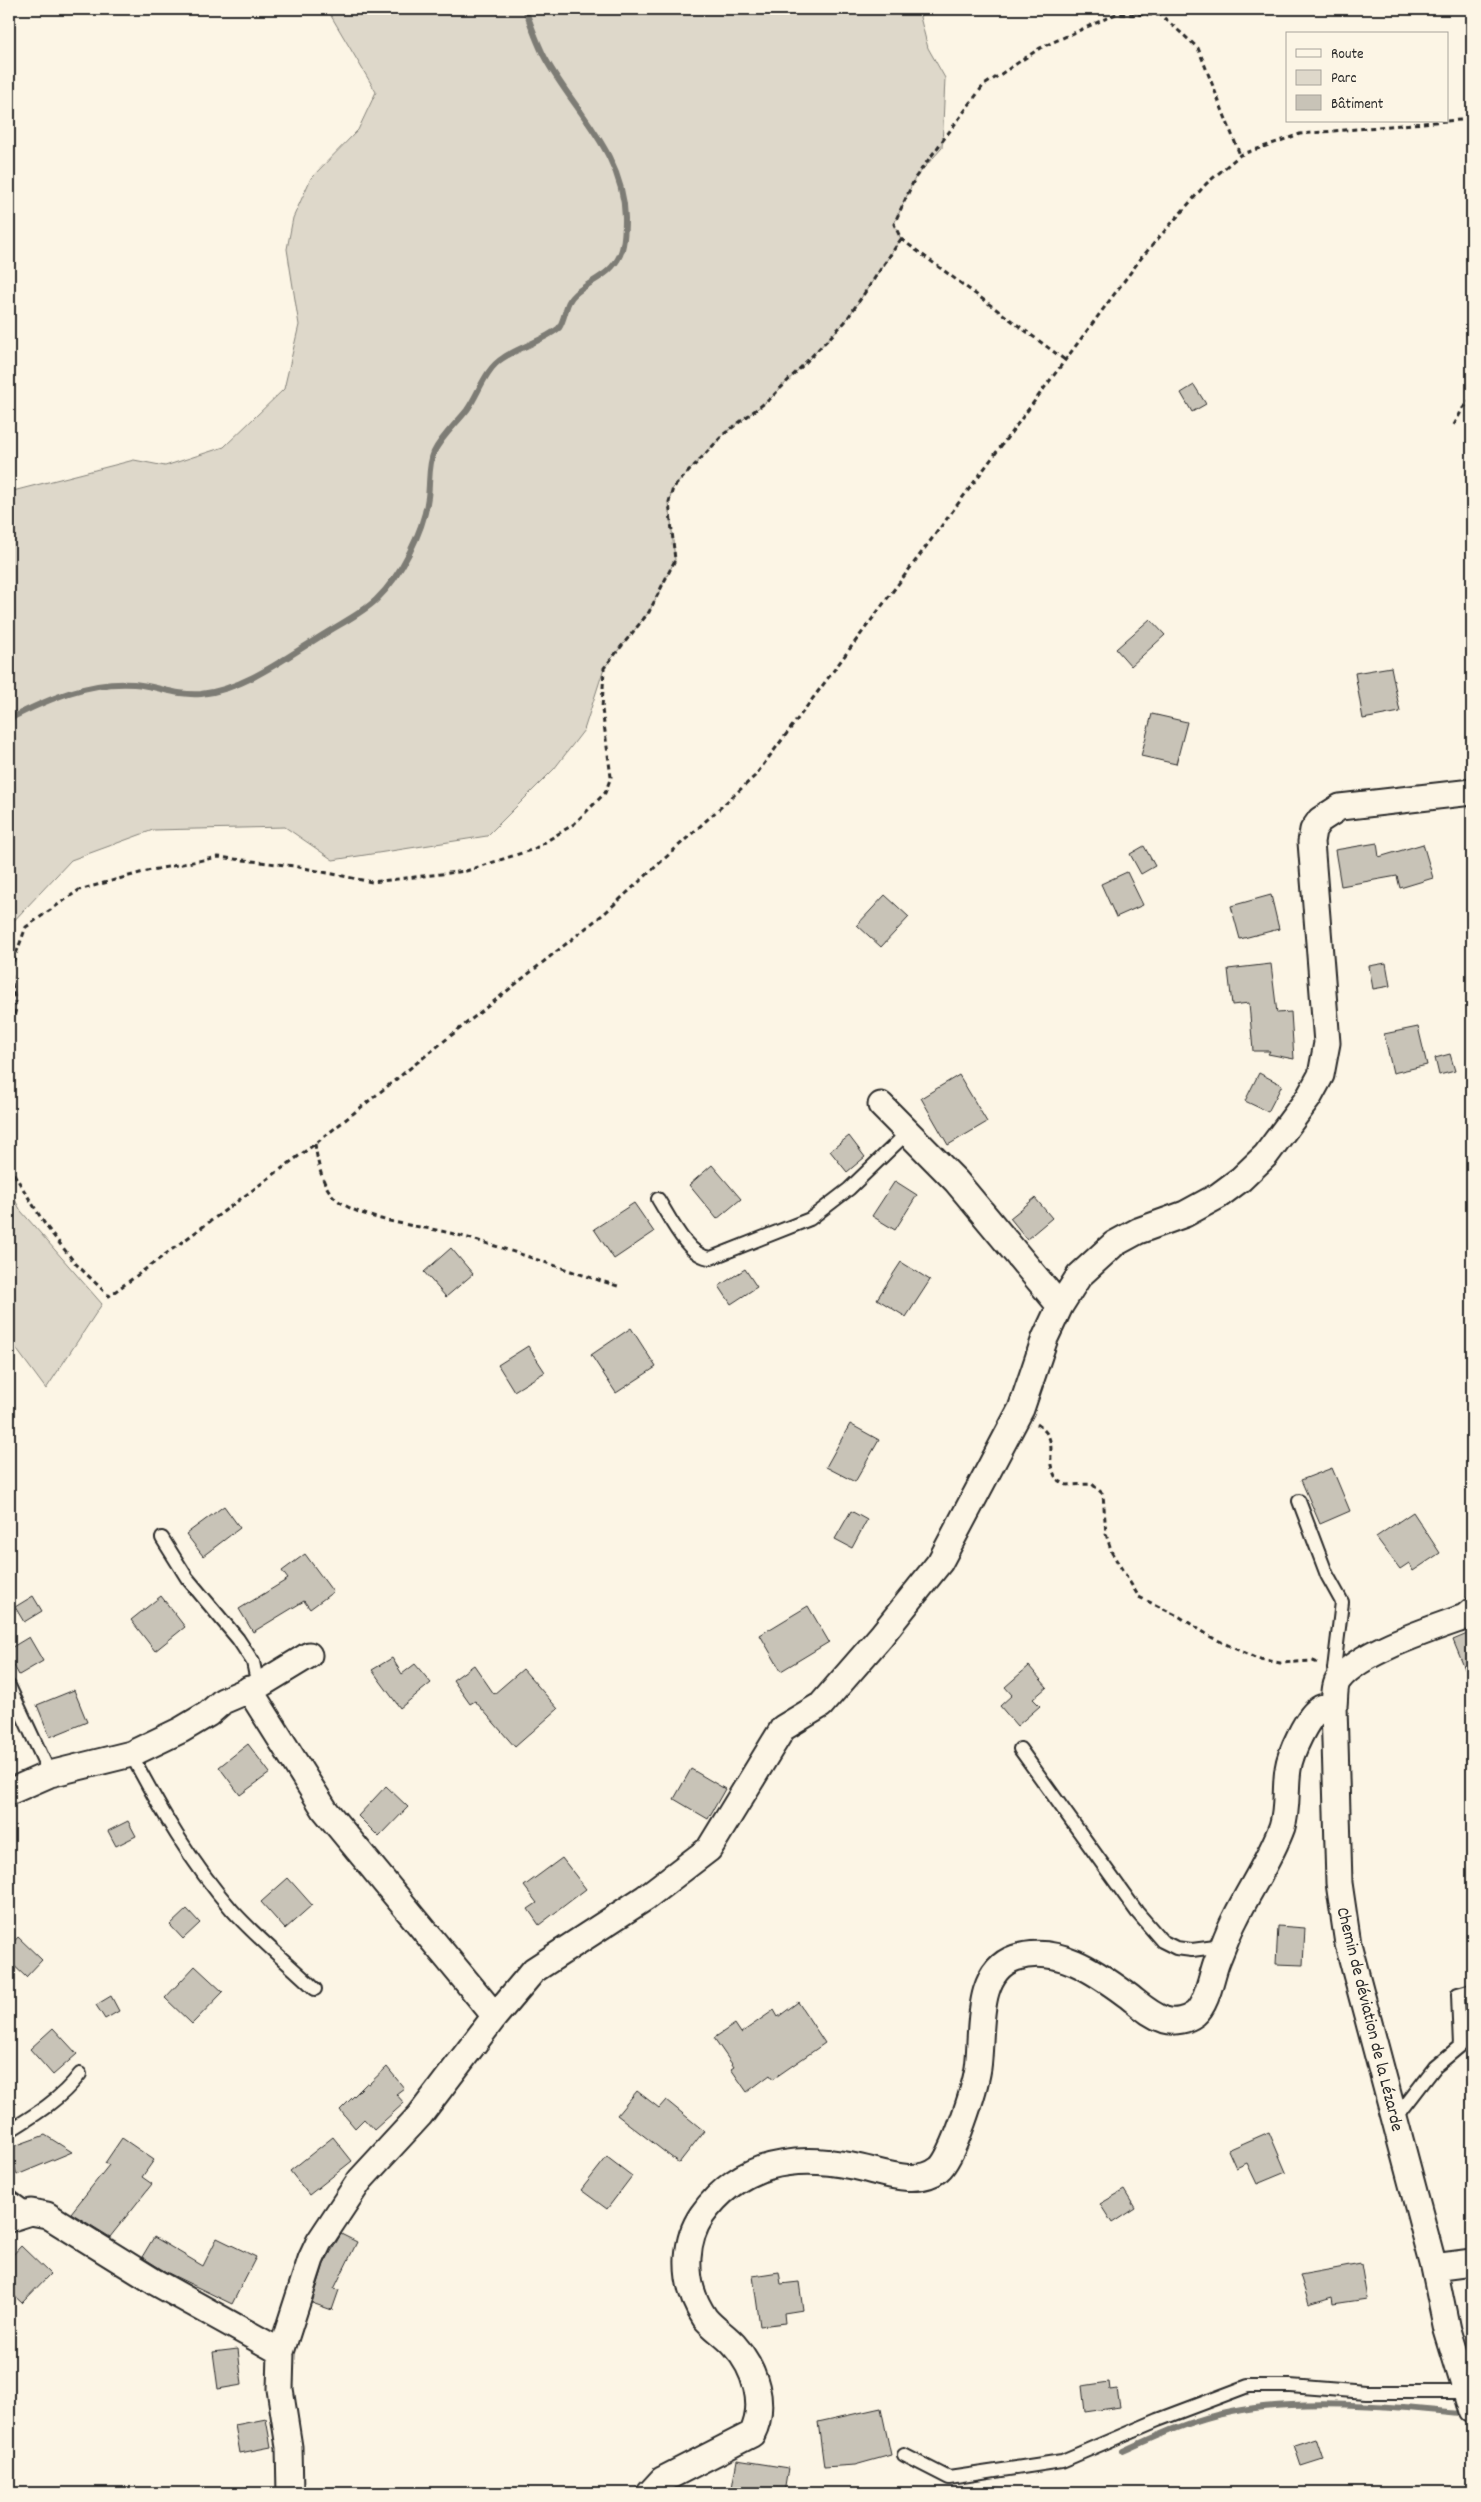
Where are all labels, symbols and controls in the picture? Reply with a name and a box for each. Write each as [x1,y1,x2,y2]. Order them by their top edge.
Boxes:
legend [1286,32,1448,122]
text: Route [1331,44,1364,66]
text: Parc [1331,68,1356,90]
text: Bâtiment [1331,94,1384,116]
street label: Chemin de déviation de la Lézarde [1329,1905,1409,2134]

